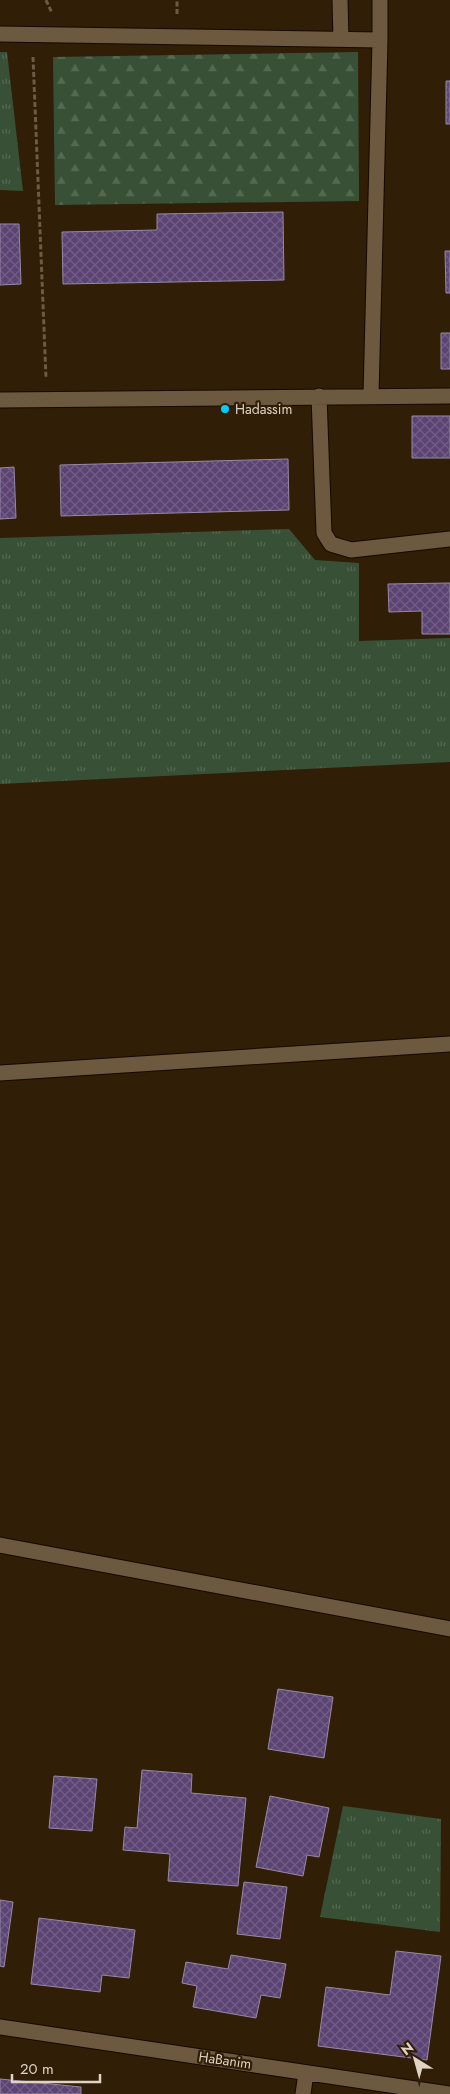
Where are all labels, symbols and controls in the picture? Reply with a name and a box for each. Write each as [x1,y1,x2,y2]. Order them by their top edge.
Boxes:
place label: Hadassim [235,399,292,419]
marker: Hadassim [219,403,231,415]
north arrow [390,2034,440,2084]
text: N [397,2037,418,2060]
street label: HaBanim [197,2046,253,2074]
scale bar [12,2052,100,2084]
text: 20 m [20,2058,54,2080]

